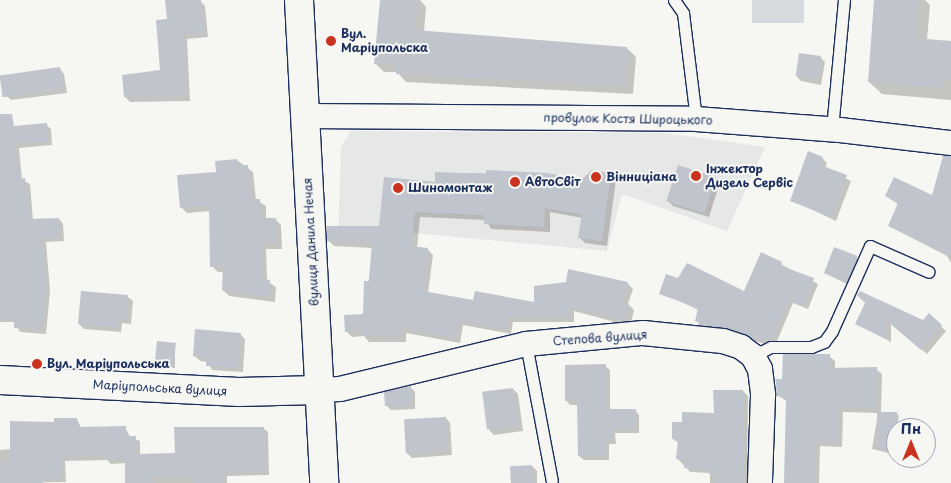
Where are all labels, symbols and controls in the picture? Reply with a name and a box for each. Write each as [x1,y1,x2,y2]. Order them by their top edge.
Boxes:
place label: Вул. Маріупольска [341,27,428,55]
marker: Вул. Маріупольска [325,35,337,47]
street label: провулок Костя Широцького [543,110,713,128]
place label: Інжектор Дизель Сервіс [706,162,793,190]
place label: Вінниціана [606,170,677,184]
marker: Інжектор Дизель Сервіс [690,170,702,182]
marker: Вінниціана [590,171,602,183]
place label: АвтоСвіт [525,175,580,189]
marker: АвтоСвіт [509,176,521,188]
street label: вулиця Данила Нечая [300,177,322,307]
place label: Шиномонтаж [408,181,492,195]
marker: Шиномонтаж [392,182,404,194]
street label: Степова вулиця [552,327,648,349]
place label: Вул. Маріупольська [47,357,170,371]
marker: Вул. Маріупольська [31,358,43,370]
street label: Маріупольська вулиця [92,377,228,399]
north arrow [886,418,936,468]
text: Пн [901,418,921,439]

